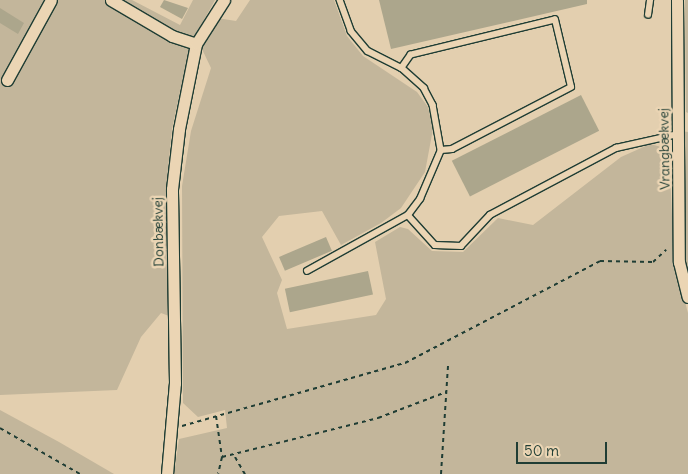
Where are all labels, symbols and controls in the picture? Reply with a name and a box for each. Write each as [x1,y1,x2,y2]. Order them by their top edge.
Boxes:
street label: Vrangbækvej [655,108,673,190]
street label: Donbækvej [149,197,167,267]
scale bar [518,432,609,464]
text: 50 m [524,441,559,460]

